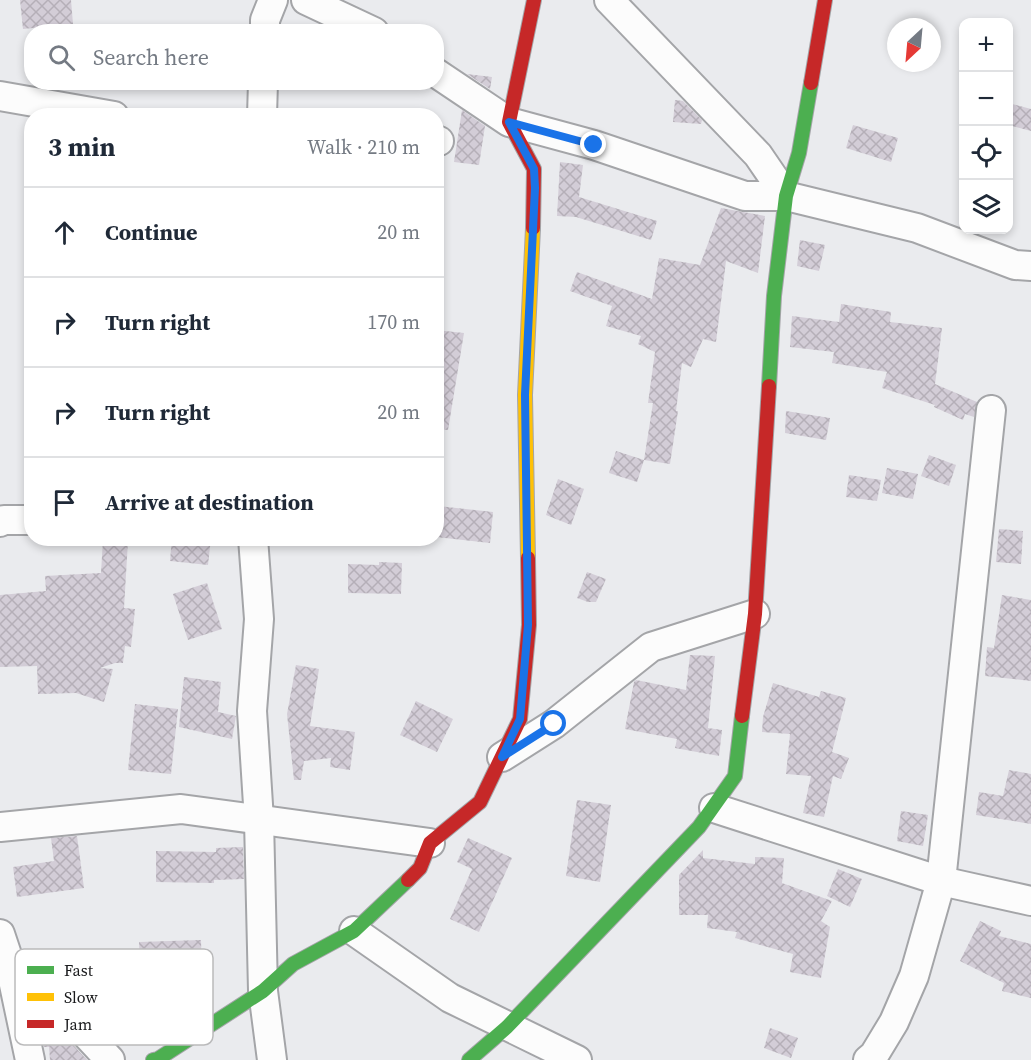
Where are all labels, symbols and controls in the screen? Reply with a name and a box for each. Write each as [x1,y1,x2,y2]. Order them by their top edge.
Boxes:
north arrow [887,18,941,72]
map controls [959,18,1013,234]
button: + [959,18,1013,72]
search box [24,24,444,90]
icon: search [45,41,78,74]
text: Search here [93,42,209,72]
button: − [959,72,1013,126]
button: locate [959,126,1013,180]
text: 3 min [48,129,115,165]
route end [580,131,606,157]
text: Walk · 210 m [307,133,420,161]
button: layers [959,180,1013,234]
icon: ahead [48,216,81,249]
text: Continue [105,217,198,247]
text: 20 m [377,218,420,246]
icon: right [48,306,81,339]
text: Turn right [105,307,210,337]
text: 170 m [367,308,420,336]
icon: right [48,396,81,429]
text: Turn right [105,397,210,427]
text: 20 m [377,398,420,426]
icon: arrive [48,486,81,519]
text: Arrive at destination [105,487,314,517]
route start [540,710,566,736]
legend [15,949,213,1045]
text: Fast [64,959,94,981]
text: Slow [64,986,99,1008]
text: Jam [63,1013,92,1035]

